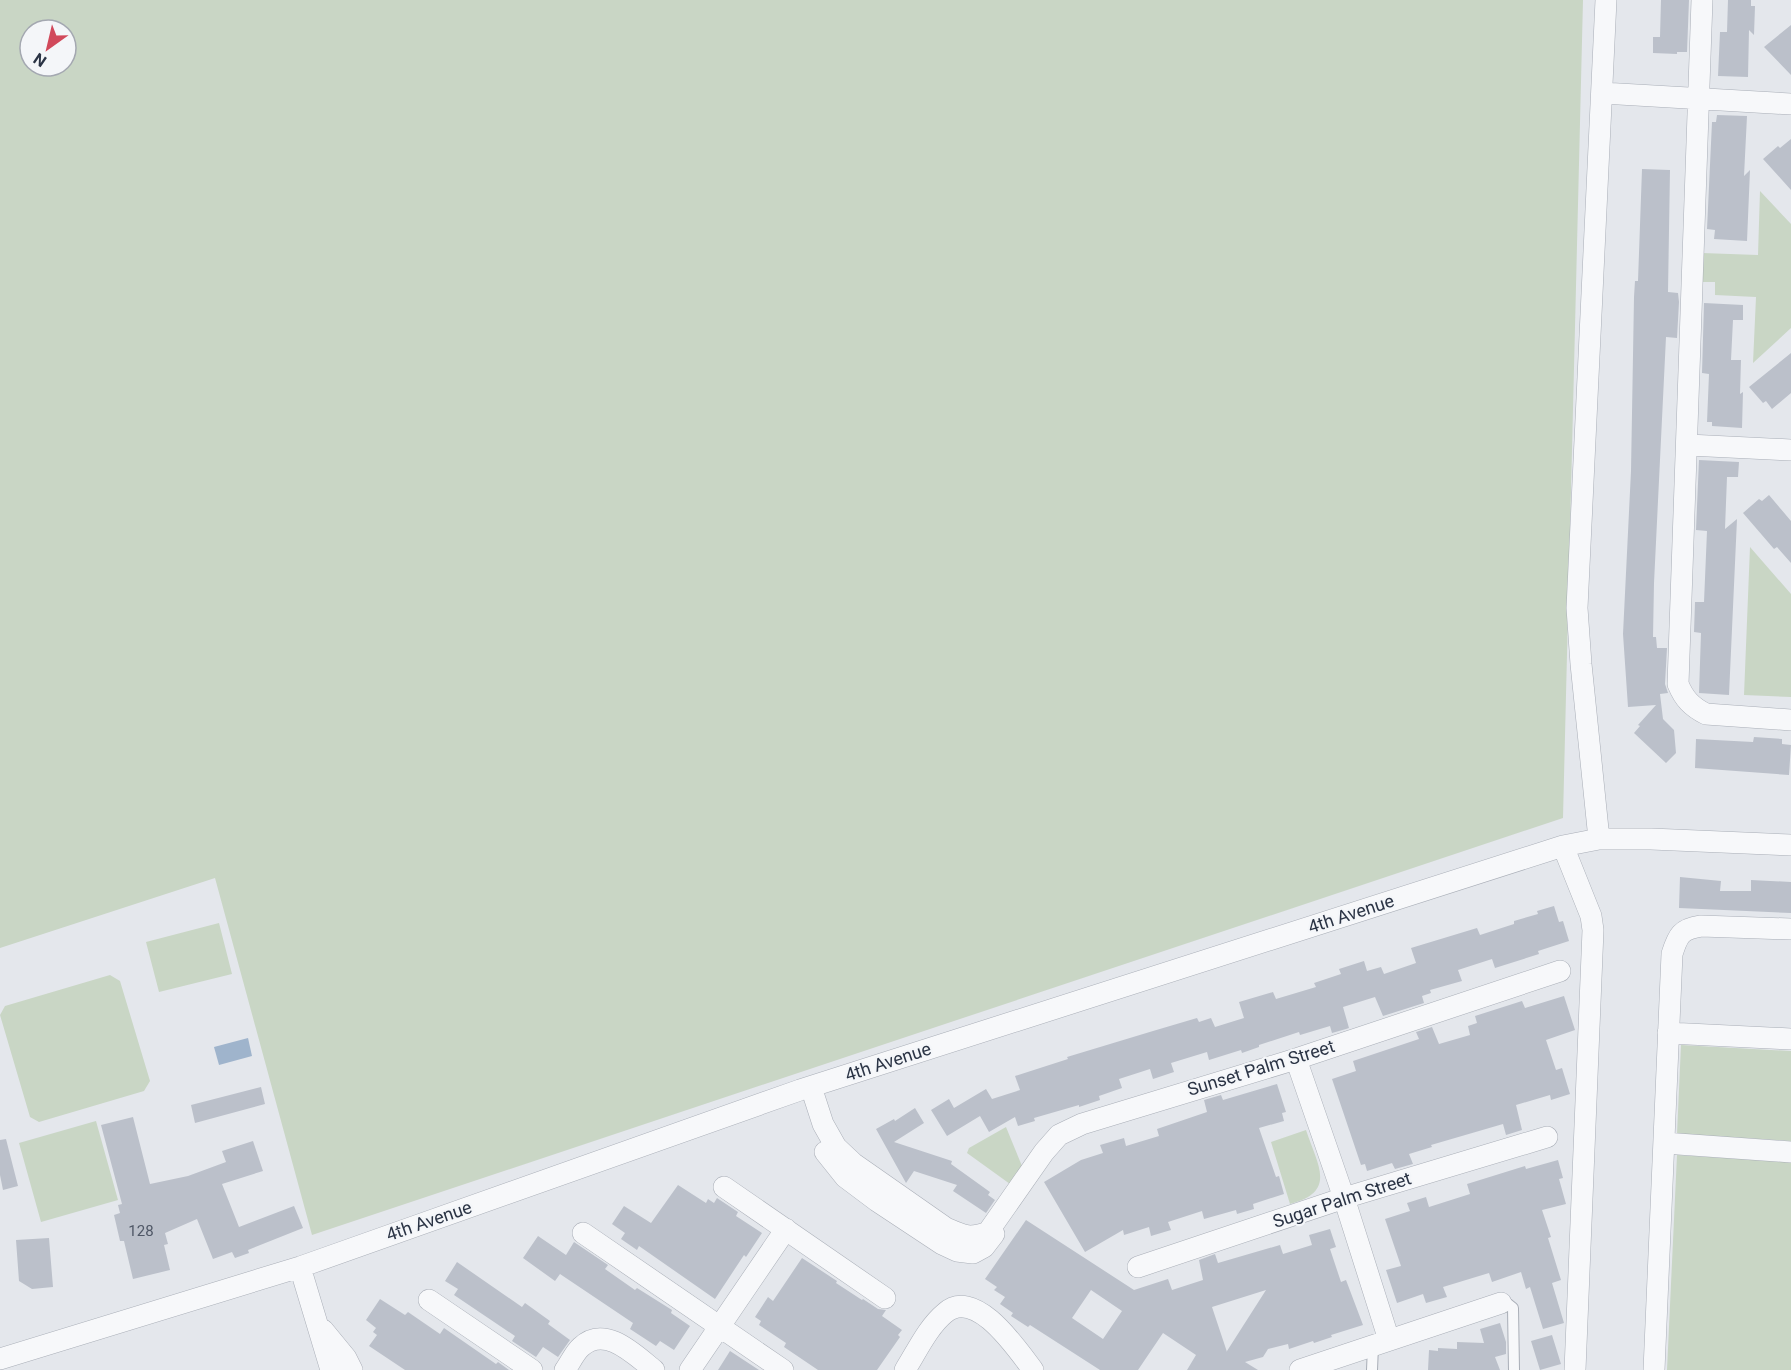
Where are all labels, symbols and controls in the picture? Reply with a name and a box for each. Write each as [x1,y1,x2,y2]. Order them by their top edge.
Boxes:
north arrow [18,18,78,78]
text: N [30,49,50,71]
street label: 4th Avenue [1305,890,1397,937]
street label: Sunset Palm Street [1185,1035,1337,1100]
street label: 4th Avenue [842,1038,934,1085]
street label: Sugar Palm Street [1270,1167,1414,1232]
street label: 4th Avenue [383,1196,474,1245]
house number: 128 [128,1222,154,1240]

